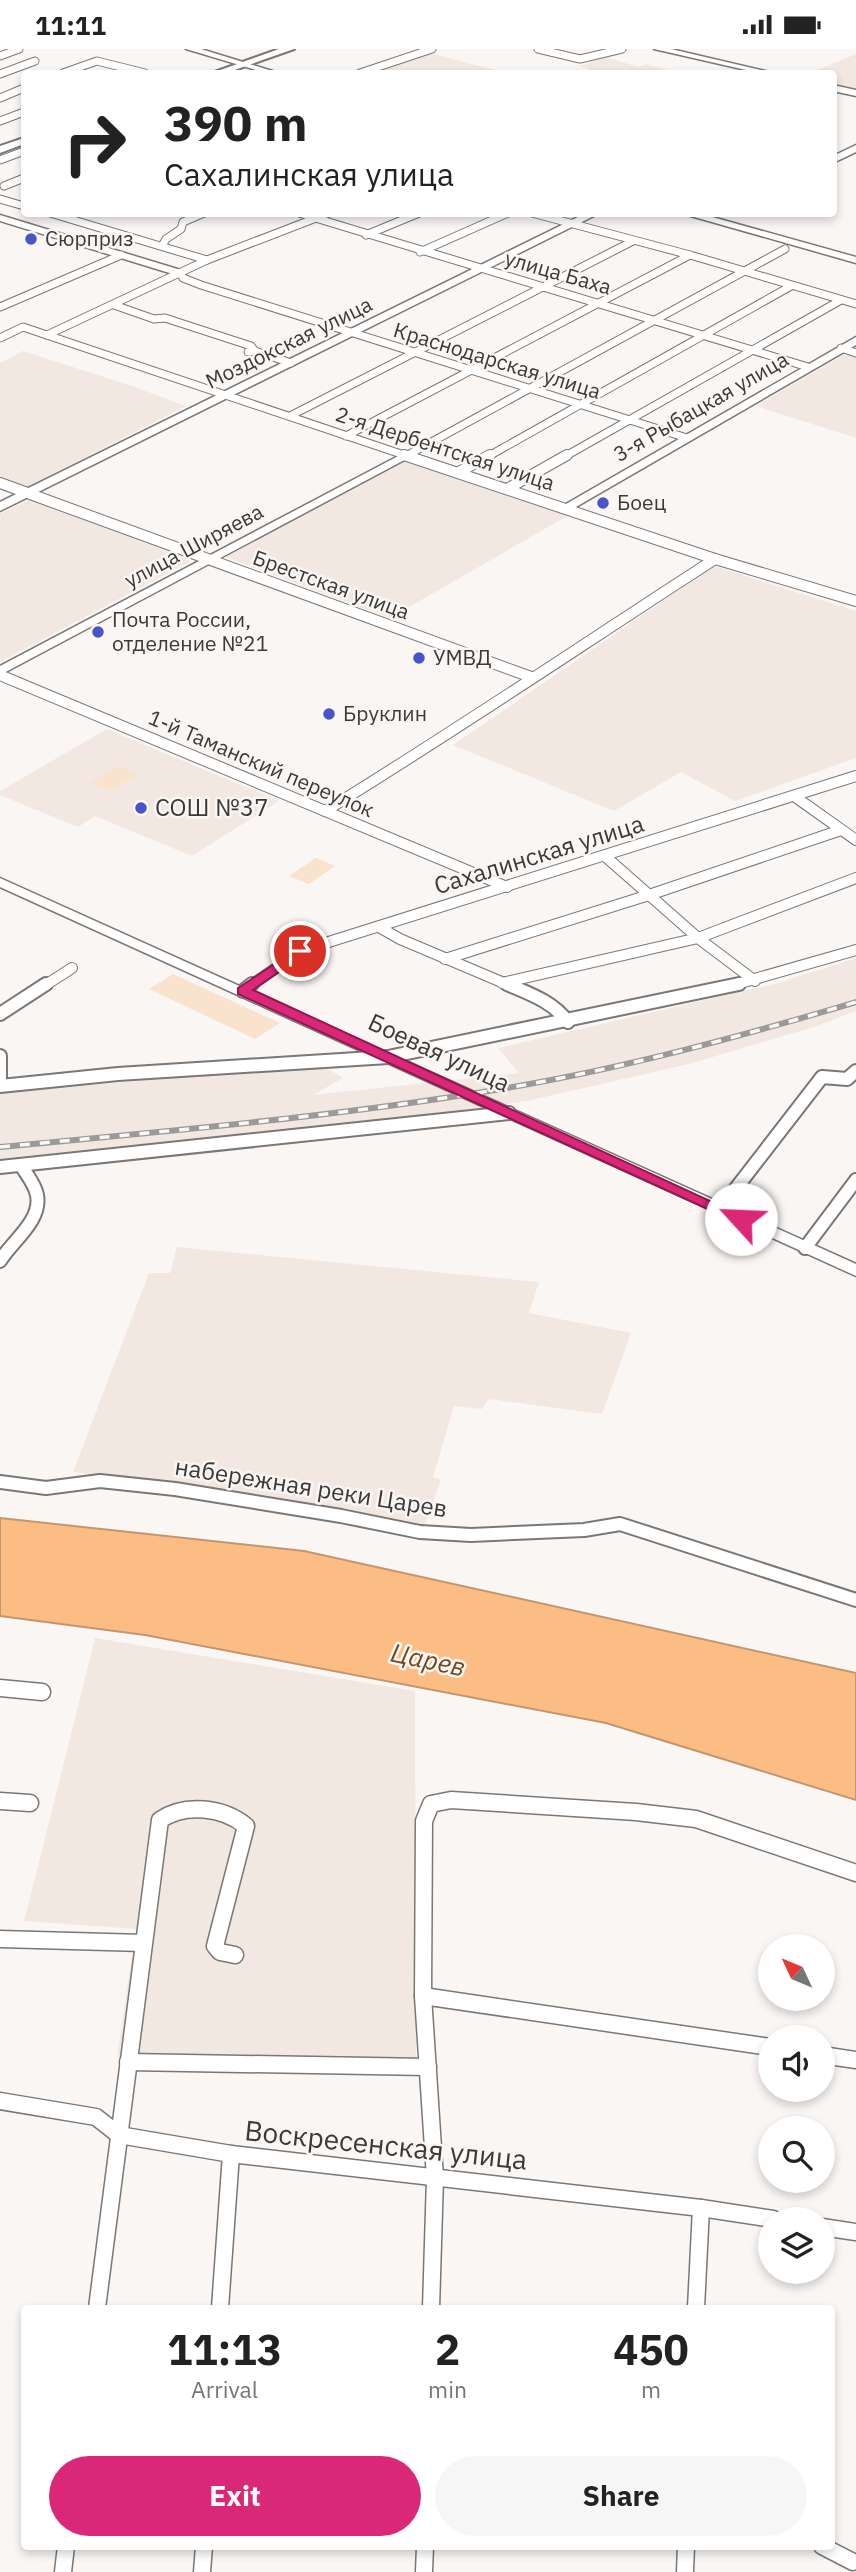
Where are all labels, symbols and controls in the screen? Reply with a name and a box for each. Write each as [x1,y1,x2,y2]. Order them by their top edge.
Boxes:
text: 11:11 [35,8,106,42]
text: 390 m [164,91,308,154]
icon: right [49,98,140,189]
text: Сахалинская улица [164,153,454,195]
place label: Сюрприз [45,224,134,252]
marker: Сюрприз [23,231,39,247]
street label: улица Баха [502,243,615,301]
street label: Моздокская улица [201,290,377,395]
street label: Краснодарская улица [390,315,604,405]
street label: 3-я Рыбацкая улица [608,345,793,468]
street label: 2-я Дербентская улица [332,399,559,497]
place label: Боец [617,488,667,516]
marker: Боец [595,495,611,511]
street label: улица Ширяева [119,497,268,593]
street label: Брестская улица [249,543,414,625]
place label: Почта России, отделение №21 [112,605,268,657]
marker: Почта России, отделение №21 [90,624,106,640]
place label: УМВД [433,643,491,671]
marker: УМВД [411,650,427,666]
place label: Бруклин [343,699,427,727]
street label: 1-й Таманский переулок [144,703,378,823]
marker: Бруклин [321,706,337,722]
place label: СОШ №37 [155,791,269,823]
marker: СОШ №37 [133,800,149,816]
street label: Сахалинская улица [430,807,648,901]
pin [270,921,330,981]
icon: arrive [281,932,319,970]
street label: Боевая улица [363,1005,516,1099]
position arrow [704,1182,778,1256]
street label: набережная реки Царев [173,1450,450,1524]
water label: Царев [388,1635,469,1683]
north arrow [758,1934,835,2011]
map controls [758,1934,835,2284]
button: sound [758,2025,835,2102]
street label: Воскресенская улица [243,2111,529,2178]
button: search [758,2116,835,2193]
button: layers [758,2207,835,2284]
text: 11:13 [167,2322,282,2377]
text: 2 [435,2322,460,2377]
text: 450 [613,2322,689,2377]
text: Arrival [191,2374,258,2404]
text: min [428,2374,467,2404]
text: m [641,2374,661,2404]
button: Exit [49,2456,421,2536]
button: Share [435,2456,807,2536]

